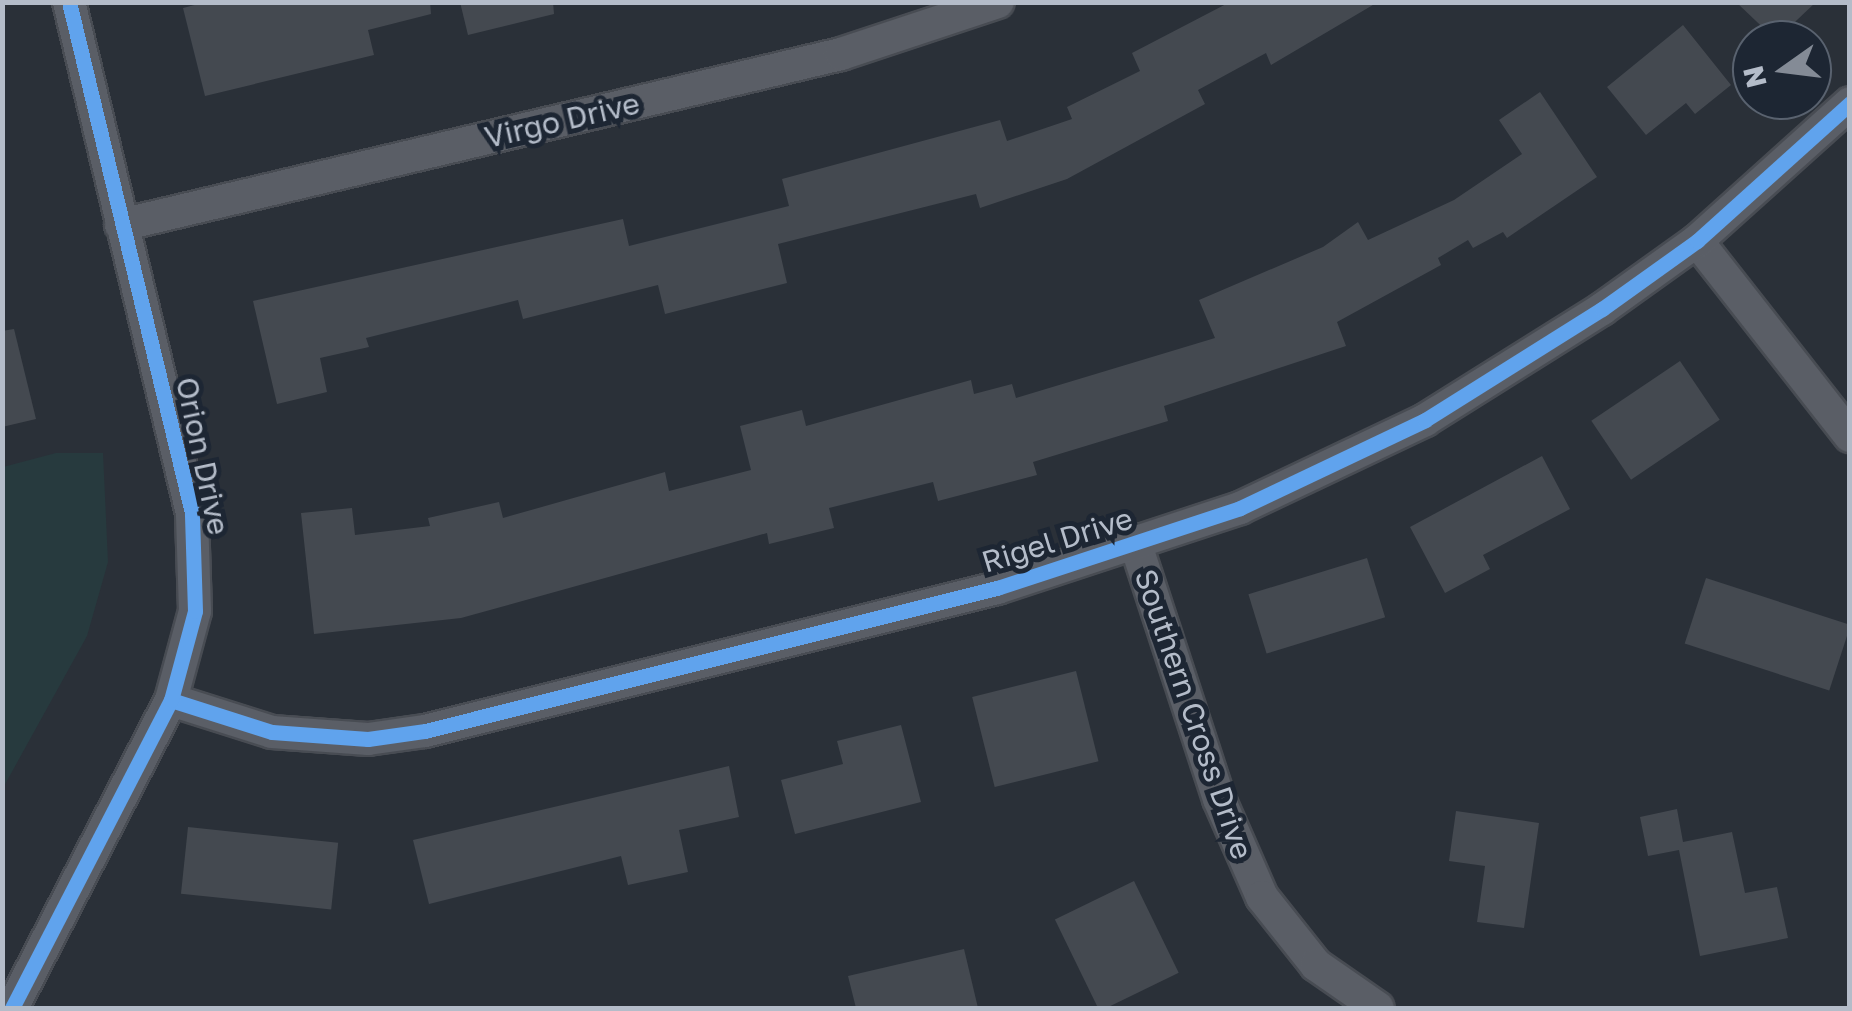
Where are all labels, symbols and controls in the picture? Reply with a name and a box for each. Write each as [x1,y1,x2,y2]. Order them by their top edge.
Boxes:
north arrow [1732,20,1832,120]
text: N [1736,63,1773,91]
street label: Virgo Drive [481,85,643,155]
street label: Orion Drive [169,374,237,538]
street label: Rigel Drive [977,500,1137,580]
street label: Southern Cross Drive [1127,564,1261,864]

